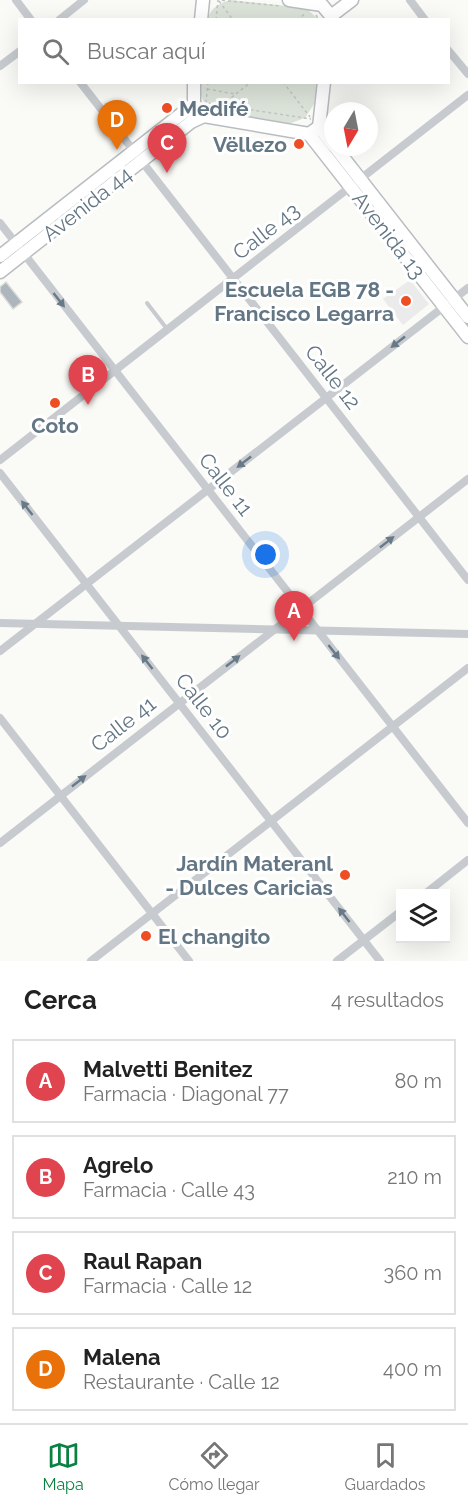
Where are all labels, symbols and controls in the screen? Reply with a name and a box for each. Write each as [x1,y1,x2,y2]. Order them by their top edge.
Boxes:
search box [18,18,450,84]
icon: search [39,35,72,68]
text: Buscar aquí [87,38,206,64]
place label: Medifé [179,96,249,121]
pin: D [98,100,136,150]
marker: Medifé [160,101,174,115]
north arrow [324,102,378,156]
pin: C [148,124,186,173]
place label: Vëllezo [213,132,287,157]
marker: Vëllezo [292,137,306,151]
street label: Avenida 44 [37,161,137,247]
street label: Avenida 13 [347,187,431,283]
street label: Calle 43 [228,197,304,265]
place label: Escuela EGB 78 - Francisco Legarra [214,277,394,326]
one-way arrow [53,292,65,307]
marker: Escuela EGB 78 - Francisco Legarra [399,294,413,308]
one-way arrow [390,336,406,349]
street label: Calle 12 [300,340,366,414]
pin: B [68,356,107,405]
marker: Coto [48,396,62,410]
place label: Coto [31,413,79,438]
street label: Calle 11 [194,448,258,520]
one-way arrow [236,455,252,468]
one-way arrow [21,500,33,516]
one-way arrow [380,536,395,548]
your location [251,540,280,569]
pin: A [274,592,314,641]
one-way arrow [328,644,341,660]
one-way arrow [141,654,153,669]
one-way arrow [226,656,241,668]
street label: Calle 10 [171,668,237,744]
street label: Calle 41 [86,691,160,757]
one-way arrow [72,775,87,787]
place label: Jardín Materanl - Dulces Caricias [165,851,333,900]
marker: Jardín Materanl - Dulces Caricias [338,868,352,882]
map controls [396,889,450,943]
button: layers [396,889,450,943]
one-way arrow [338,907,351,923]
place label: El changito [158,924,271,949]
marker: El changito [139,929,153,943]
text: Cerca [24,985,97,1015]
text: 4 resultados [331,988,444,1012]
text: Malvetti Benitez [83,1056,253,1082]
text: A [39,1069,52,1093]
text: 80 m [394,1069,442,1093]
text: Farmacia · Diagonal 77 [83,1082,289,1106]
text: Agrelo [83,1152,153,1178]
text: B [39,1165,52,1189]
text: 210 m [387,1165,442,1189]
text: Farmacia · Calle 43 [83,1178,255,1202]
text: Raul Rapan [83,1248,202,1274]
text: C [39,1261,52,1285]
text: 360 m [384,1261,442,1285]
text: Farmacia · Calle 12 [83,1274,252,1298]
text: Malena [83,1344,161,1370]
text: D [38,1357,53,1381]
text: 400 m [383,1357,442,1381]
text: Restaurante · Calle 12 [83,1370,280,1394]
tab: Mapa [42,1439,84,1494]
tab: Cómo llegar [169,1439,260,1494]
tab: Guardados [345,1439,426,1494]

